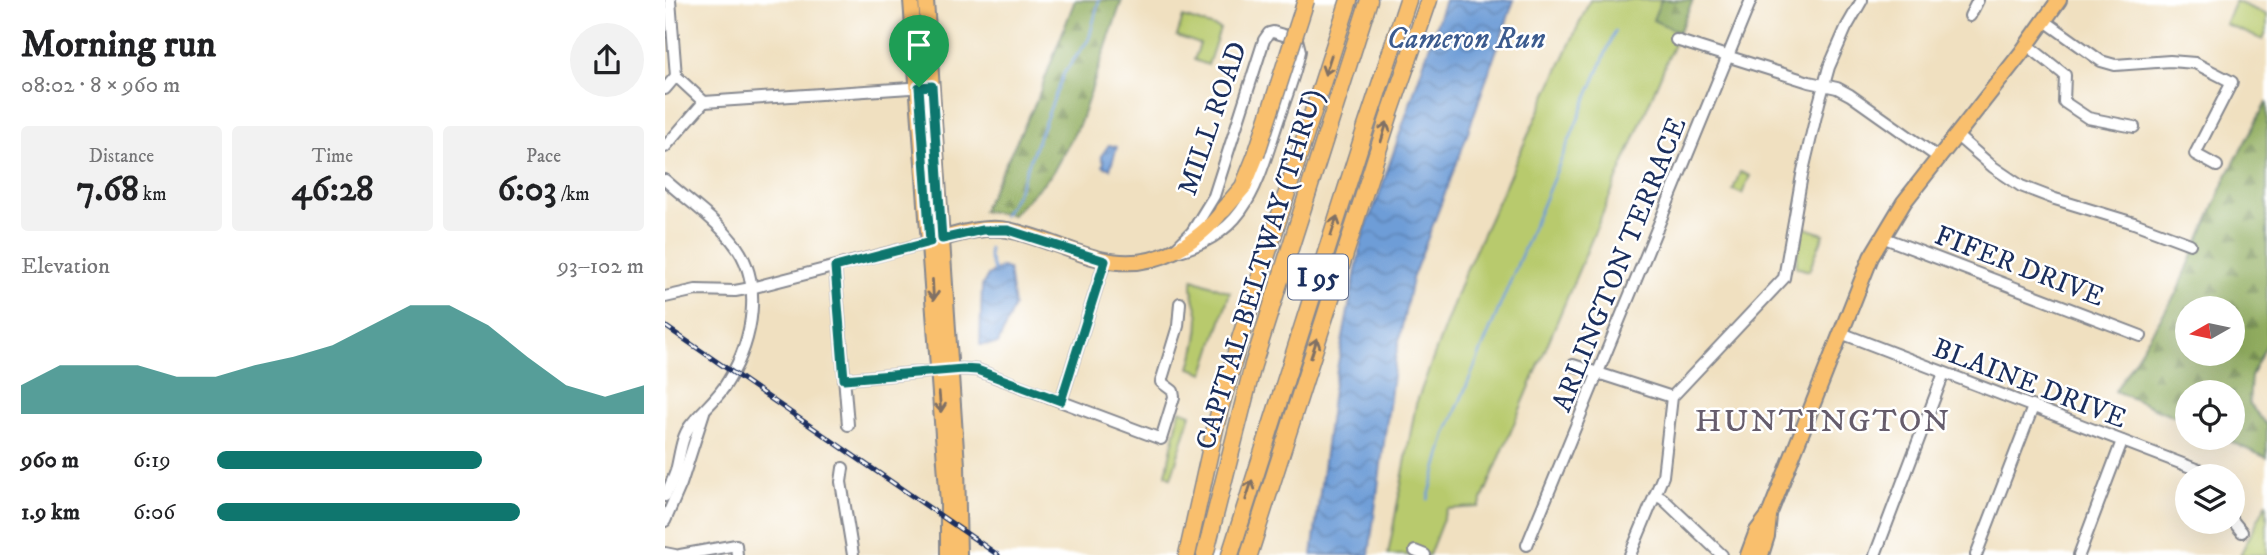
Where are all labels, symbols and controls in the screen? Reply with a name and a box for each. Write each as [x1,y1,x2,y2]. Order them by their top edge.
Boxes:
pin [889,15,949,87]
text: Morning run [21,21,216,69]
water label: Cameron Run [1387,21,1545,58]
button: share [570,23,644,97]
icon: arrive [900,26,938,64]
street label: MILL ROAD [1170,37,1255,200]
one-way arrow [1320,54,1333,76]
text: 08:02 · 8 × 960 m [21,71,180,100]
street label: CAPITAL BELTWAY (THRU) [1188,85,1331,454]
street label: ARLINGTON TERRACE [1544,112,1695,417]
one-way arrow [1379,121,1391,143]
text: Distance [89,145,154,168]
text: Time [312,145,353,168]
text: Pace [526,145,561,168]
text: 7.68 [76,168,139,212]
text: 46:28 [291,168,374,212]
text: 6:03 [497,168,557,212]
text: km [139,183,167,206]
text: /km [557,183,590,206]
one-way arrow [1328,216,1341,238]
street label: FIFER DRIVE [1930,218,2109,315]
text: Elevation [21,252,110,281]
text: 93–102 m [558,252,644,281]
road number: I 95 [1288,254,1348,300]
one-way arrow [927,278,940,300]
north arrow [2175,296,2245,366]
map controls [2175,296,2245,534]
street label: BLAINE DRIVE [1928,330,2131,436]
one-way arrow [1309,337,1322,359]
button: locate [2175,380,2245,450]
one-way arrow [934,391,947,413]
district label: HUNTINGTON [1695,402,1951,442]
text: 960 m [21,446,79,475]
text: 6:19 [133,446,171,475]
button: layers [2175,464,2245,534]
one-way arrow [1244,479,1257,501]
text: 1.9 km [21,498,80,527]
text: 6:06 [133,498,175,527]

